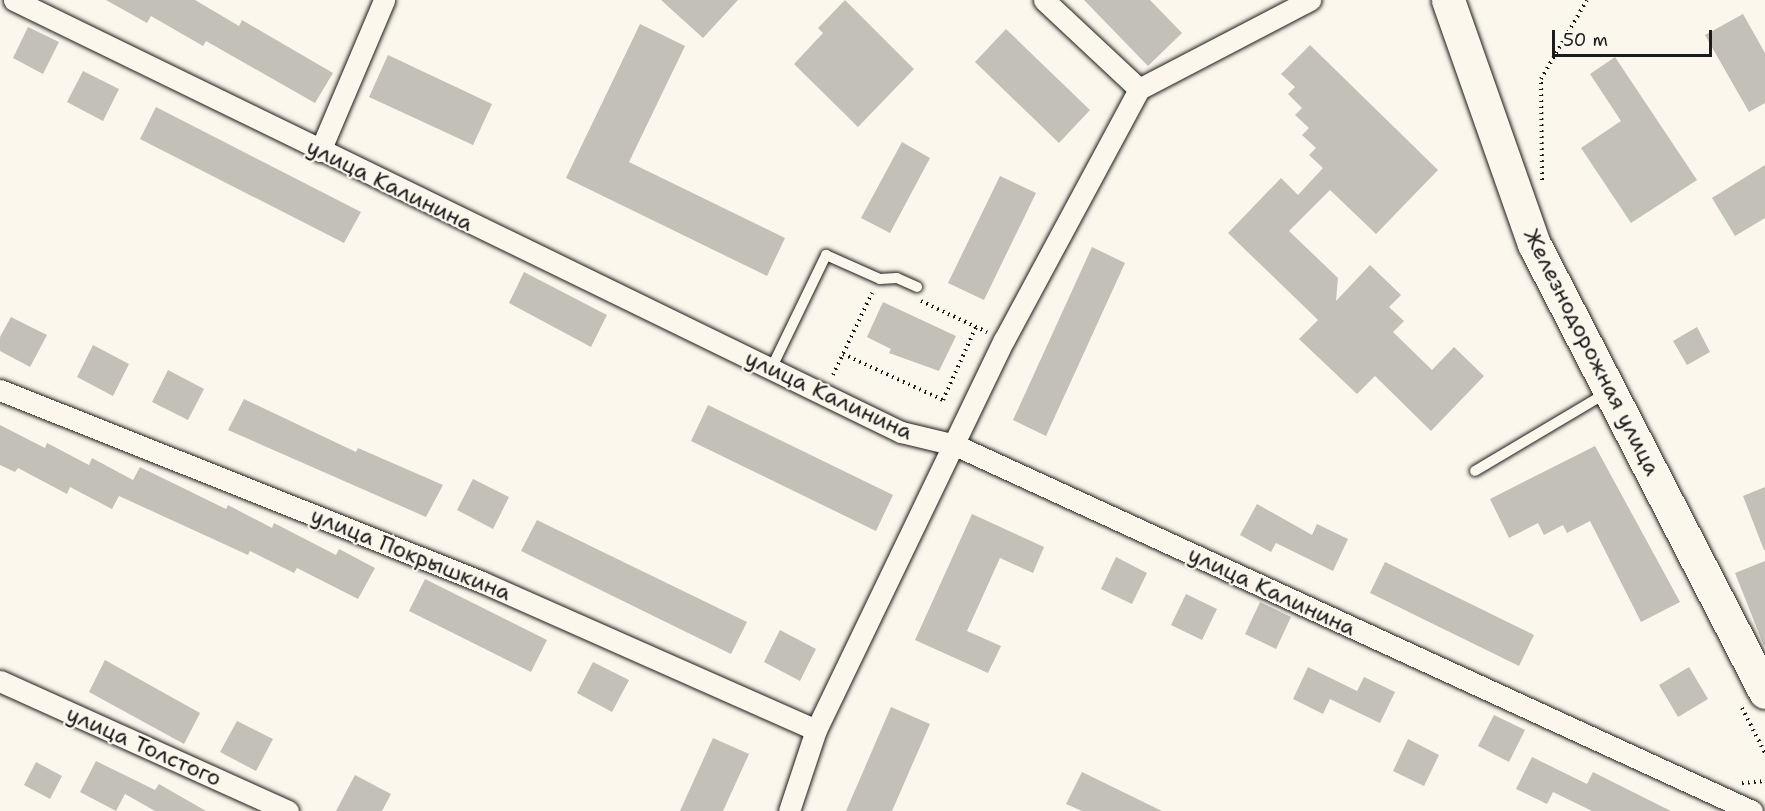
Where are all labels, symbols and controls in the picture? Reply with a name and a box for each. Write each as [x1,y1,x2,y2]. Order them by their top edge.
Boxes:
scale bar [1555,18,1716,56]
text: 50 m [1563,28,1608,52]
street label: улица Калинина [303,133,477,237]
street label: Железнодорожная улица [1518,224,1666,480]
street label: улица Калинина [741,345,917,445]
street label: улица Покрышкина [307,502,515,606]
street label: улица Калинина [1184,541,1360,641]
street label: улица Толстого [63,700,225,792]

